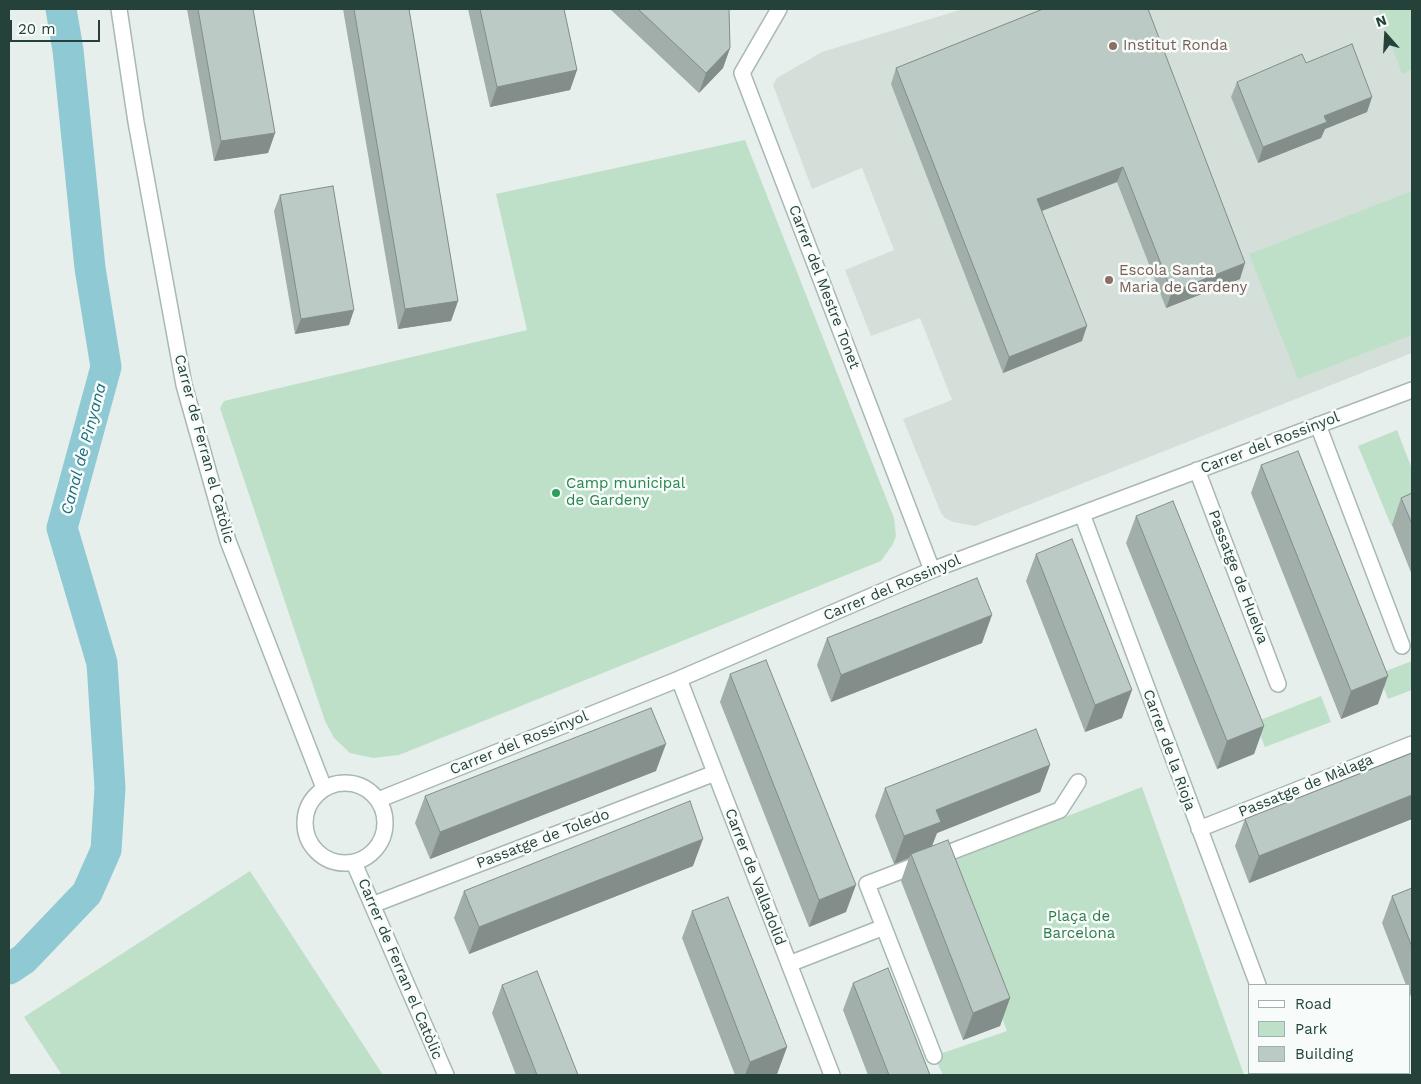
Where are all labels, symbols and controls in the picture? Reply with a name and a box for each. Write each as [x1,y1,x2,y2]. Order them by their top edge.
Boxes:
scale bar [12,10,102,42]
north arrow [1361,10,1411,60]
text: N [1374,12,1389,30]
text: 20 m [18,20,56,38]
place label: Institut Ronda [1123,37,1228,55]
marker: Institut Ronda [1107,40,1119,52]
street label: Carrer del Mestre Tonet [784,203,864,371]
place label: Escola Santa Maria de Gardeny [1119,262,1247,297]
marker: Escola Santa Maria de Gardeny [1103,274,1115,286]
street label: Carrer de Ferran el Catòlic [170,353,238,545]
water label: Canal de Pinyana [57,381,111,517]
street label: Carrer del Rossinyol [1198,408,1342,478]
place label: Camp municipal de Gardeny [566,475,685,510]
marker: Camp municipal de Gardeny [550,487,562,499]
street label: Passatge de Huelva [1204,507,1272,647]
street label: Carrer del Rossinyol [821,551,963,625]
street label: Carrer de la Rioja [1139,687,1199,813]
street label: Carrer del Rossinyol [447,707,591,779]
street label: Passatge de Màlaga [1236,751,1376,821]
street label: Passatge de Toledo [474,805,612,873]
street label: Carrer de Valladolid [721,806,789,948]
street label: Carrer de Ferran el Catòlic [354,876,446,1062]
park label: Plaça de Barcelona [1043,908,1115,943]
legend [1248,984,1411,1074]
text: Road [1295,995,1332,1013]
text: Park [1295,1020,1327,1038]
text: Building [1295,1045,1353,1063]

